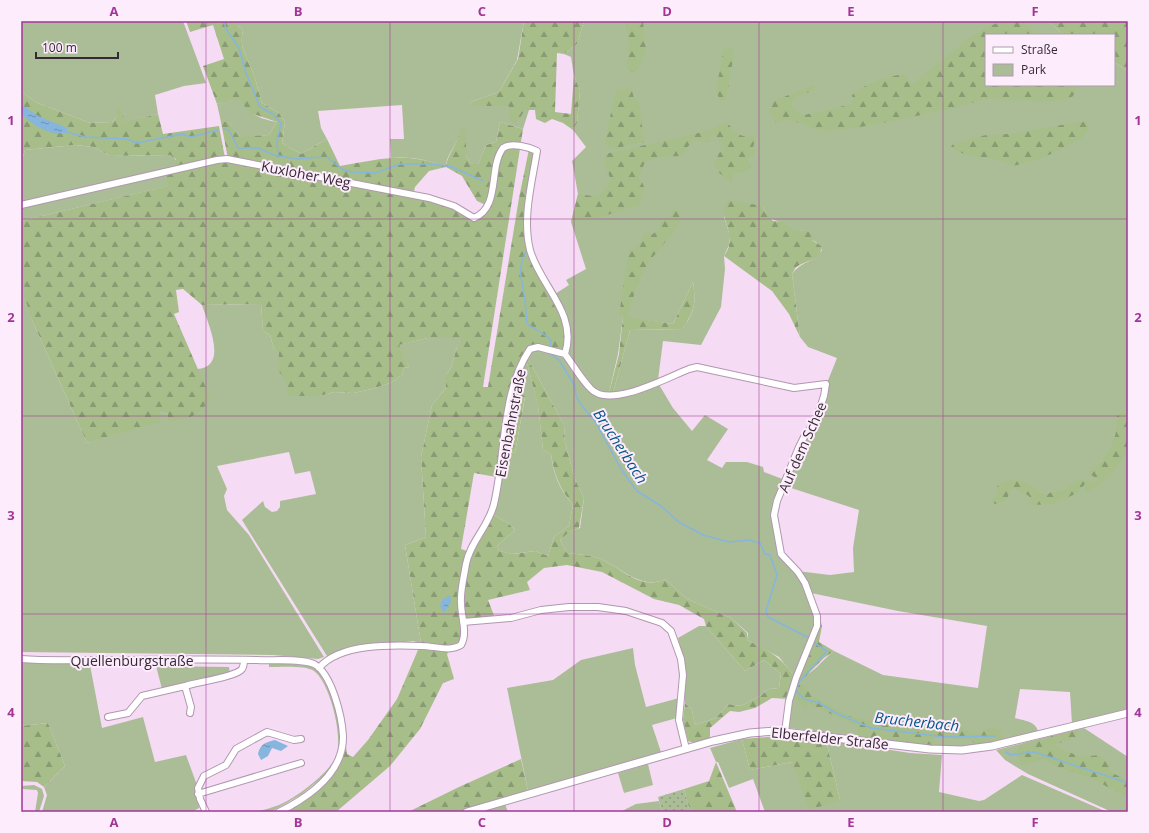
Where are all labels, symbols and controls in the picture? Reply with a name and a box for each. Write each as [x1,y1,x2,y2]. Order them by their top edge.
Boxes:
text: A [110,2,119,20]
text: B [294,2,303,20]
text: C [478,2,486,20]
text: D [662,2,672,20]
text: E [847,2,855,20]
text: F [1031,2,1039,20]
scale bar [36,34,118,60]
legend [985,34,1115,86]
text: 100 m [42,39,77,56]
text: Straße [1021,41,1058,58]
text: Park [1021,61,1047,78]
text: 1 [7,111,15,129]
text: 1 [1134,111,1142,129]
street label: Kuxloher Weg [260,156,353,192]
text: 2 [7,308,15,326]
text: 2 [1134,308,1142,326]
street label: Eisenbahnstraße [490,367,530,479]
street label: Auf dem Schee [773,398,831,495]
water label: Brucherbach [589,405,653,487]
text: 3 [7,506,15,524]
text: 3 [1134,506,1142,524]
street label: Quellenburgstraße [70,651,194,670]
text: 4 [7,703,15,721]
text: 4 [1134,703,1142,721]
water label: Brucherbach [874,707,960,735]
street label: Elberfelder Straße [770,722,890,754]
text: A [110,813,119,831]
text: B [294,813,303,831]
text: C [478,813,486,831]
text: D [662,813,672,831]
text: E [847,813,855,831]
text: F [1031,813,1039,831]

